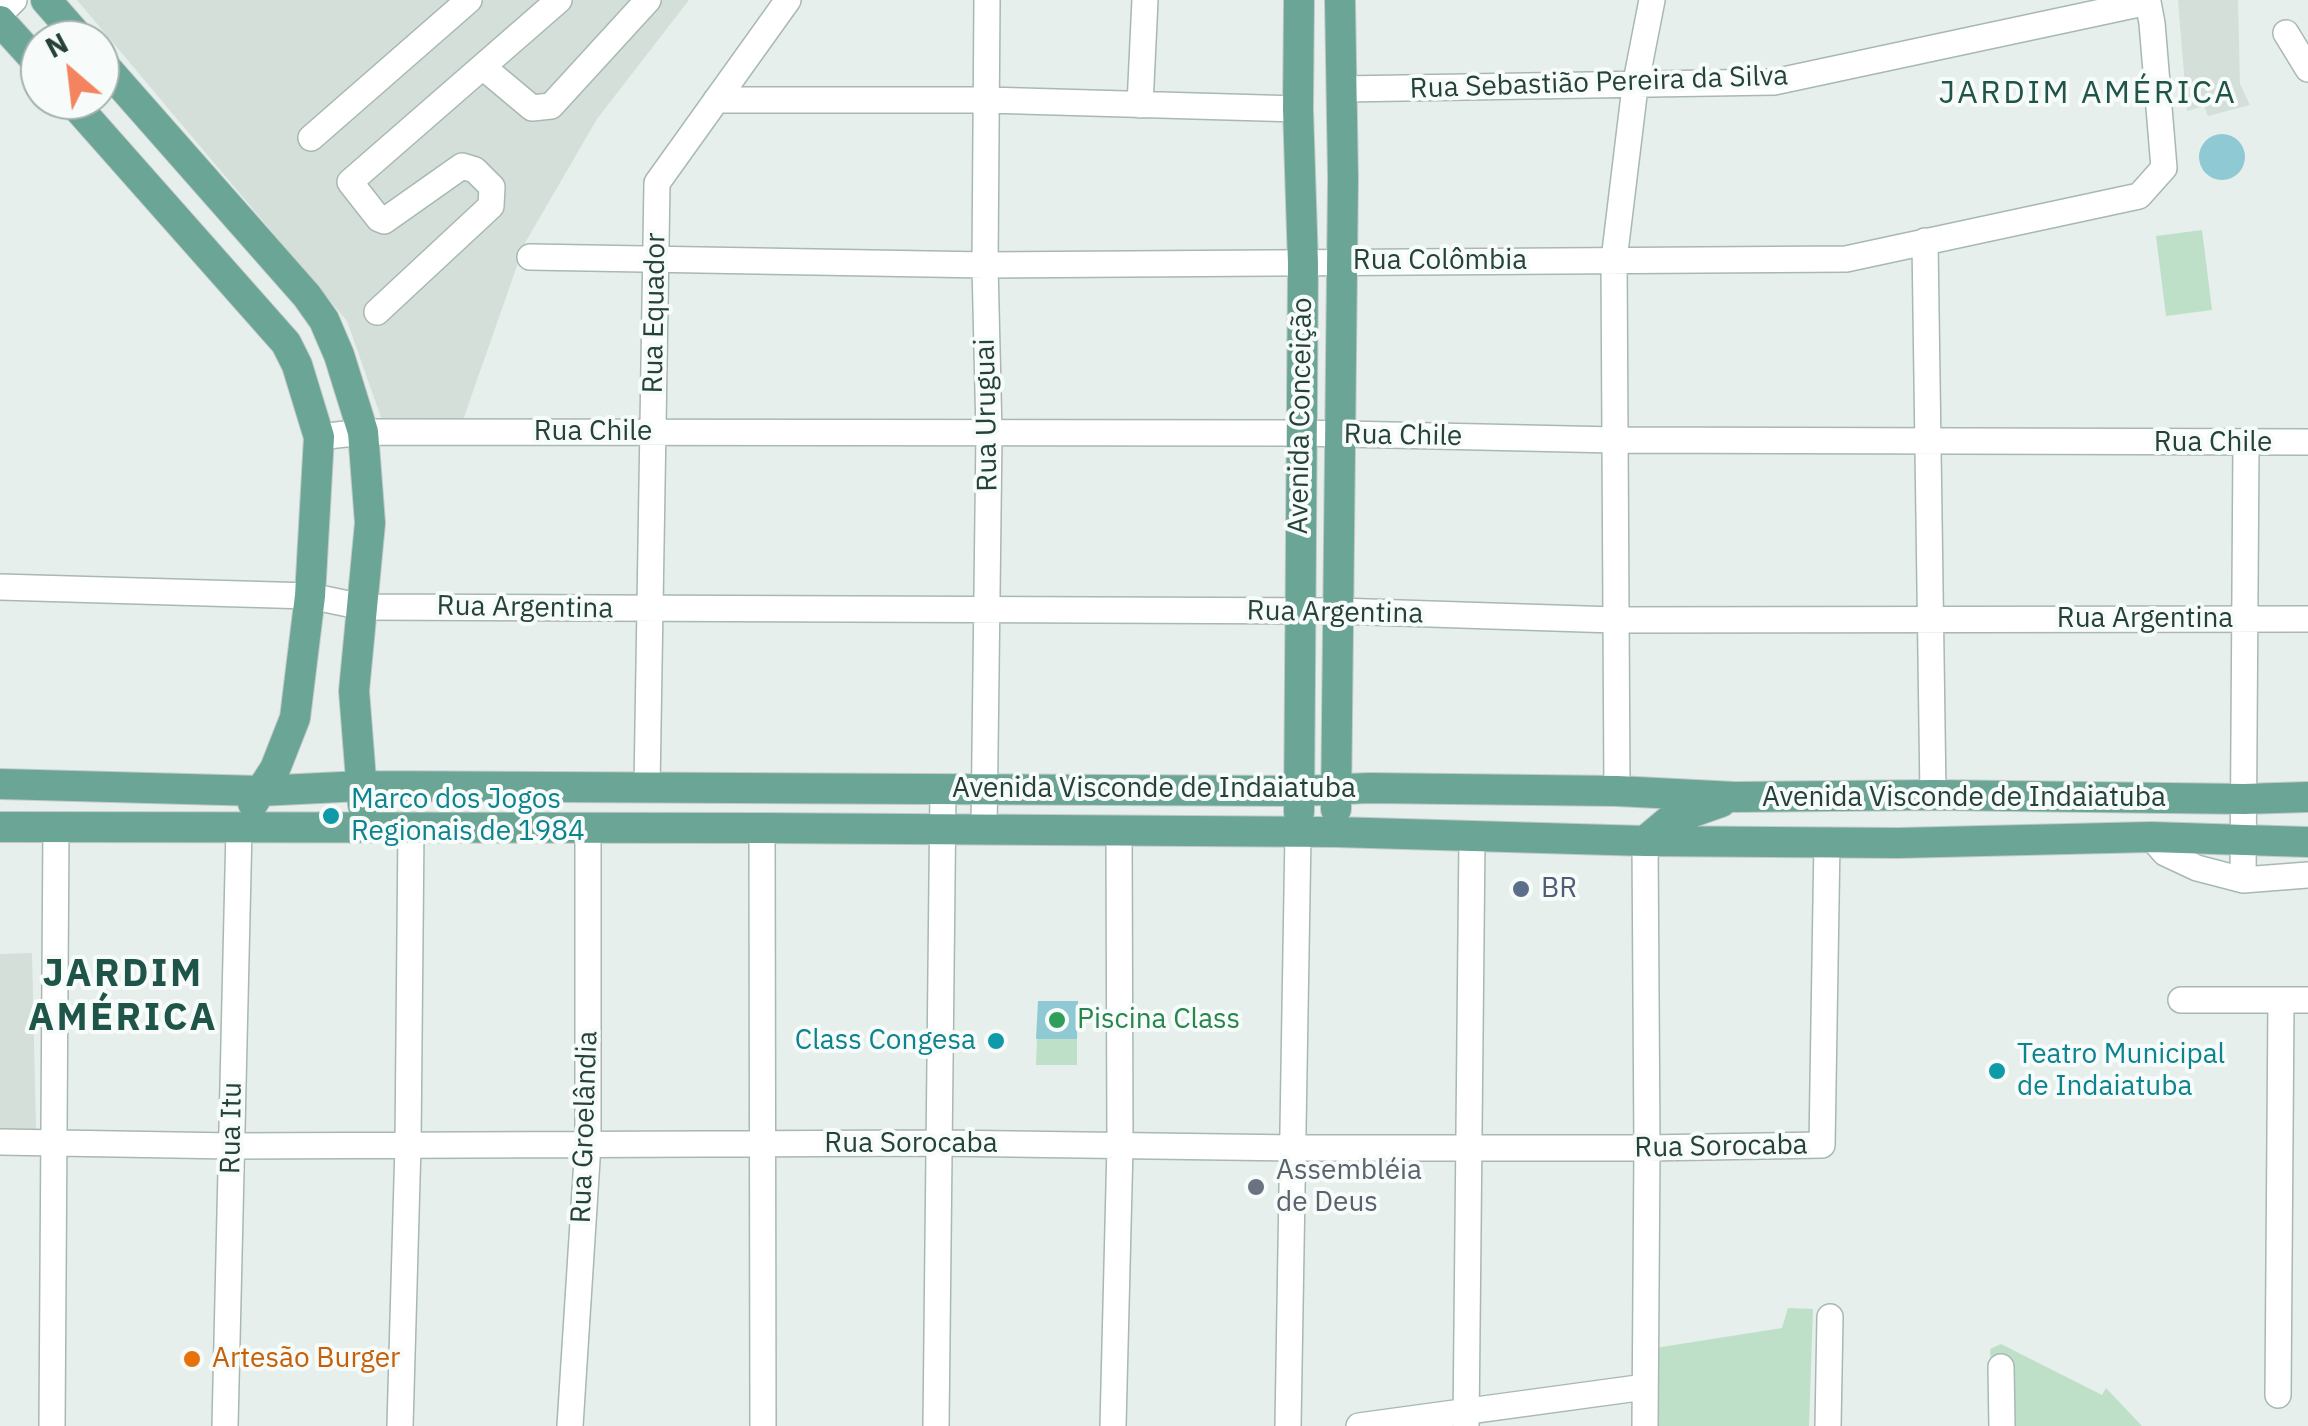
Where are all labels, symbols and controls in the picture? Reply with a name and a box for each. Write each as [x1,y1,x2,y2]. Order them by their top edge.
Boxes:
north arrow [20,20,120,120]
text: N [39,24,74,66]
street label: Rua Sebastião Pereira da Silva [1409,60,1789,106]
district label: JARDIM AMÉRICA [1939,75,2237,113]
street label: Rua Equador [637,232,673,394]
street label: Rua Colômbia [1353,244,1527,278]
street label: Avenida Conceição [1282,297,1320,535]
street label: Rua Uruguai [969,338,1005,492]
street label: Rua Chile [534,415,652,449]
street label: Rua Chile [1343,418,1463,454]
street label: Rua Chile [2154,426,2272,460]
street label: Rua Argentina [436,590,614,626]
street label: Rua Argentina [1246,595,1424,631]
street label: Rua Argentina [2057,602,2233,636]
street label: Avenida Visconde de Indaiatuba [952,772,1356,806]
street label: Avenida Visconde de Indaiatuba [1762,781,2166,815]
place label: Marco dos Jogos Regionais de 1984 [351,783,585,849]
marker: Marco dos Jogos Regionais de 1984 [320,805,342,827]
place label: BR [1541,872,1577,906]
marker: BR [1510,878,1532,900]
district label: JARDIM AMÉRICA [28,952,218,1042]
place label: Piscina Class [1077,1003,1240,1037]
marker: Piscina Class [1046,1009,1068,1031]
place label: Class Congesa [795,1024,976,1058]
street label: Rua Groelândia [565,1030,605,1224]
marker: Class Congesa [985,1030,1007,1052]
place label: Teatro Municipal de Indaiatuba [2017,1038,2225,1104]
marker: Teatro Municipal de Indaiatuba [1986,1060,2008,1082]
street label: Rua Itu [214,1082,250,1174]
street label: Rua Sorocaba [824,1127,998,1161]
street label: Rua Sorocaba [1634,1129,1808,1165]
place label: Assembléia de Deus [1276,1154,1422,1220]
marker: Assembléia de Deus [1245,1176,1267,1198]
place label: Artesão Burger [212,1342,400,1376]
marker: Artesão Burger [181,1348,203,1370]

